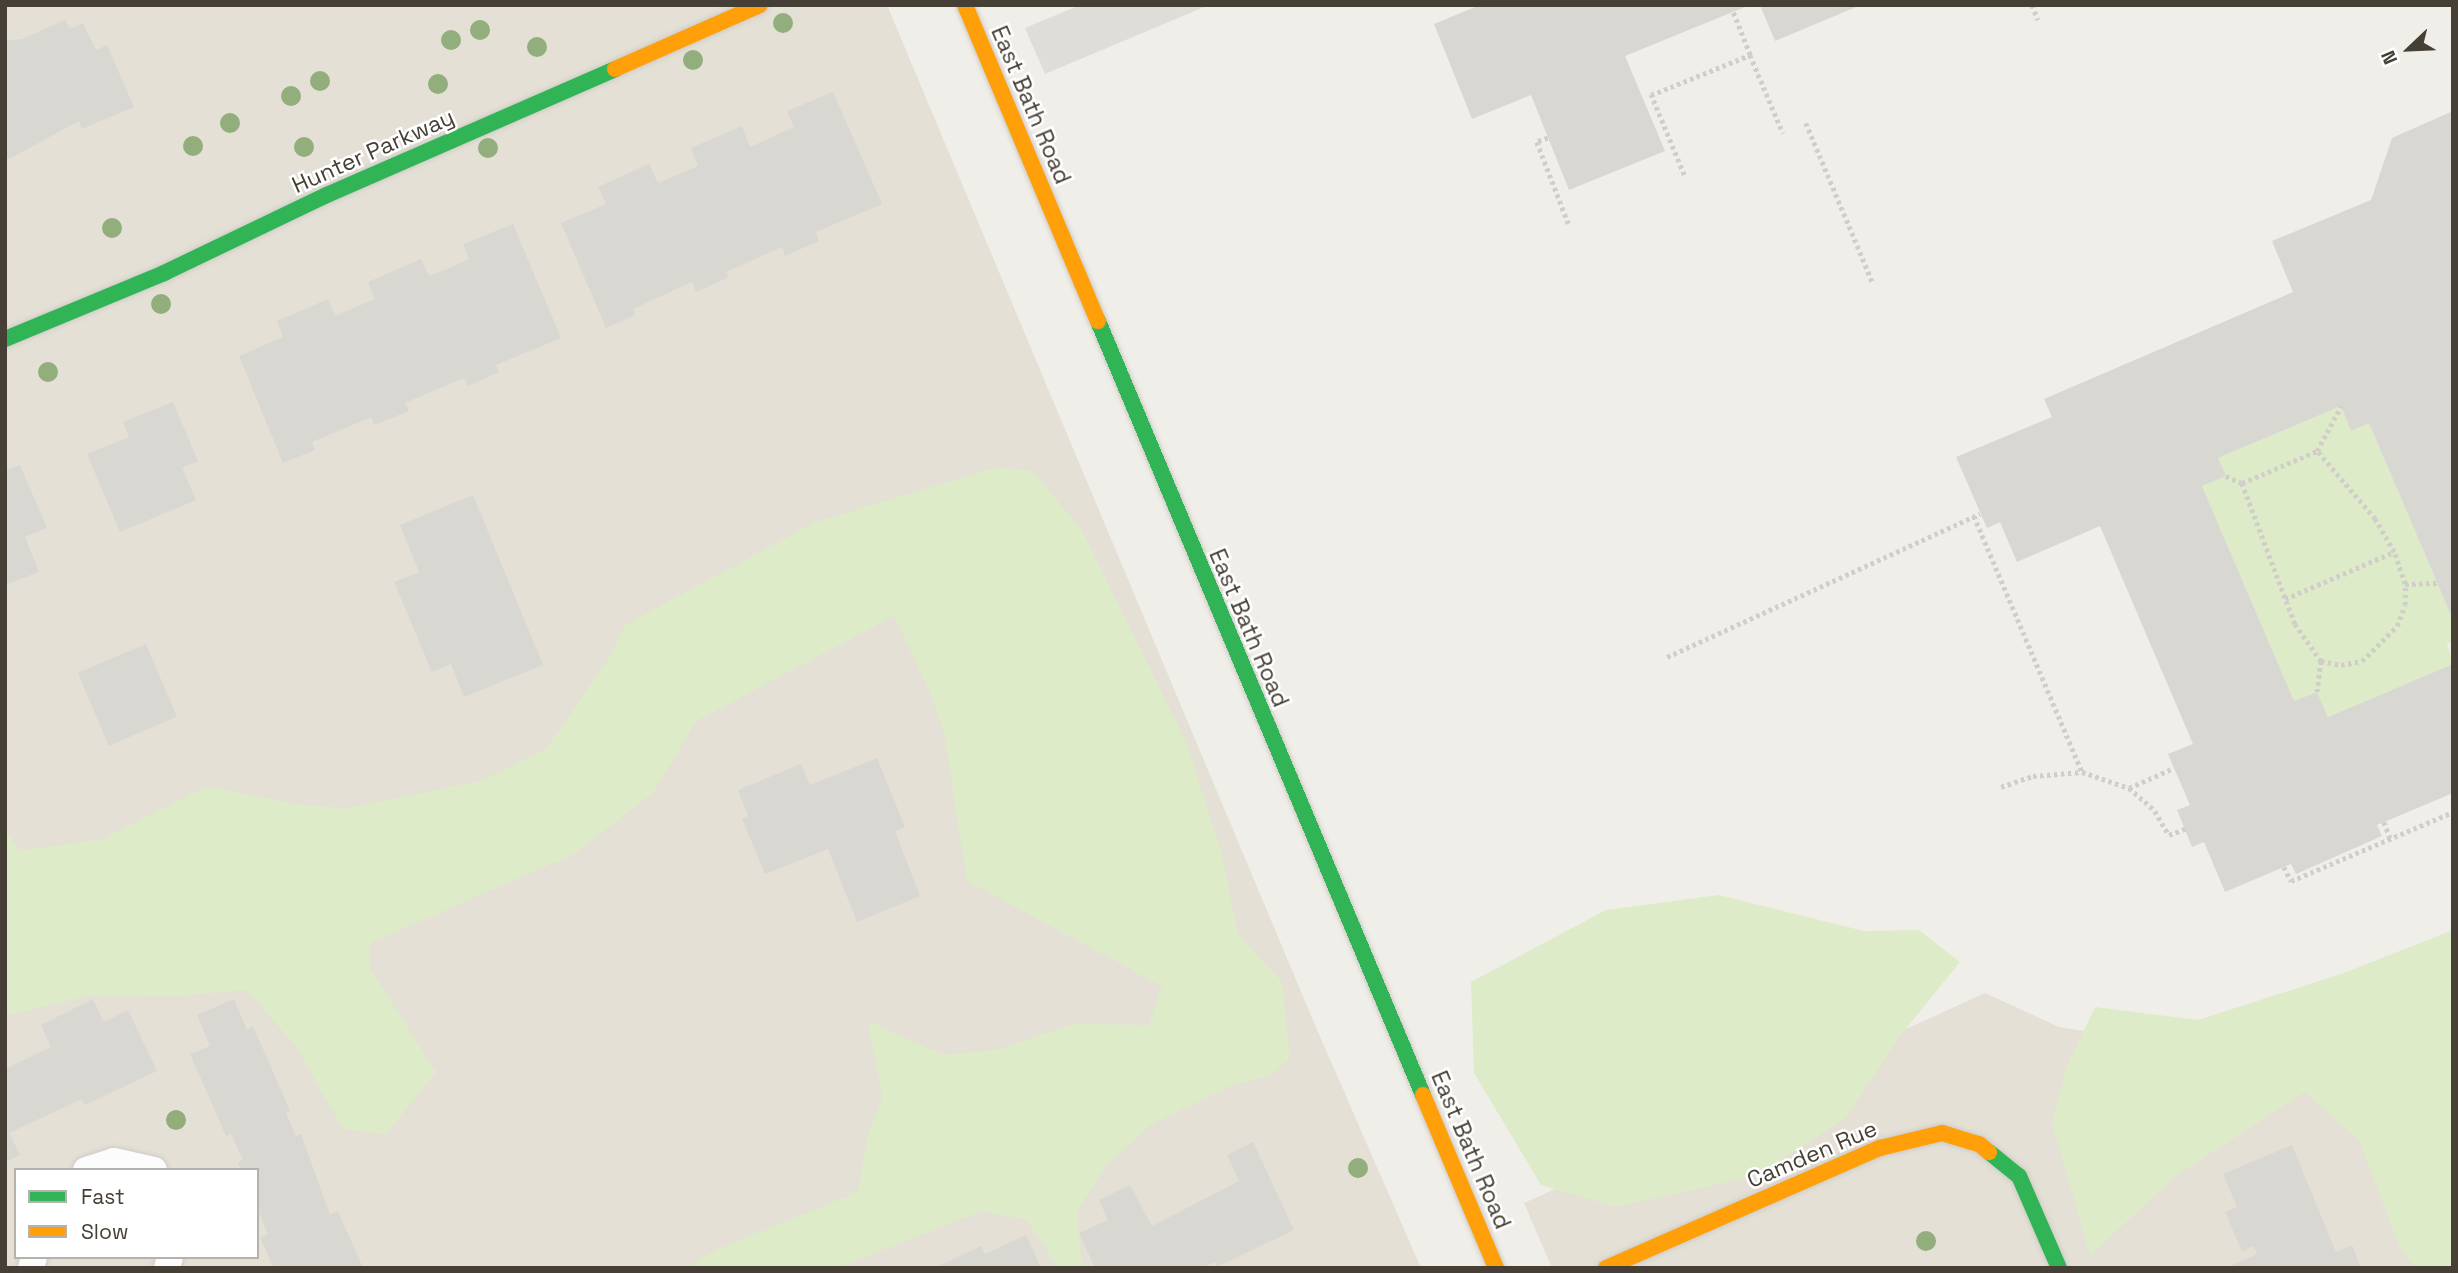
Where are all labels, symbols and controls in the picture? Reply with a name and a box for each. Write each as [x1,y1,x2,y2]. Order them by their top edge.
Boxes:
north arrow [2374,14,2444,84]
street label: East Bath Road [985,22,1077,188]
text: N [2375,47,2403,68]
street label: Hunter Parkway [288,103,458,199]
street label: East Bath Road [1203,545,1295,711]
street label: East Bath Road [1425,1067,1517,1233]
street label: Camden Rue [1743,1114,1881,1194]
legend [14,1168,259,1259]
text: Fast [81,1183,125,1210]
text: Slow [81,1218,129,1245]

